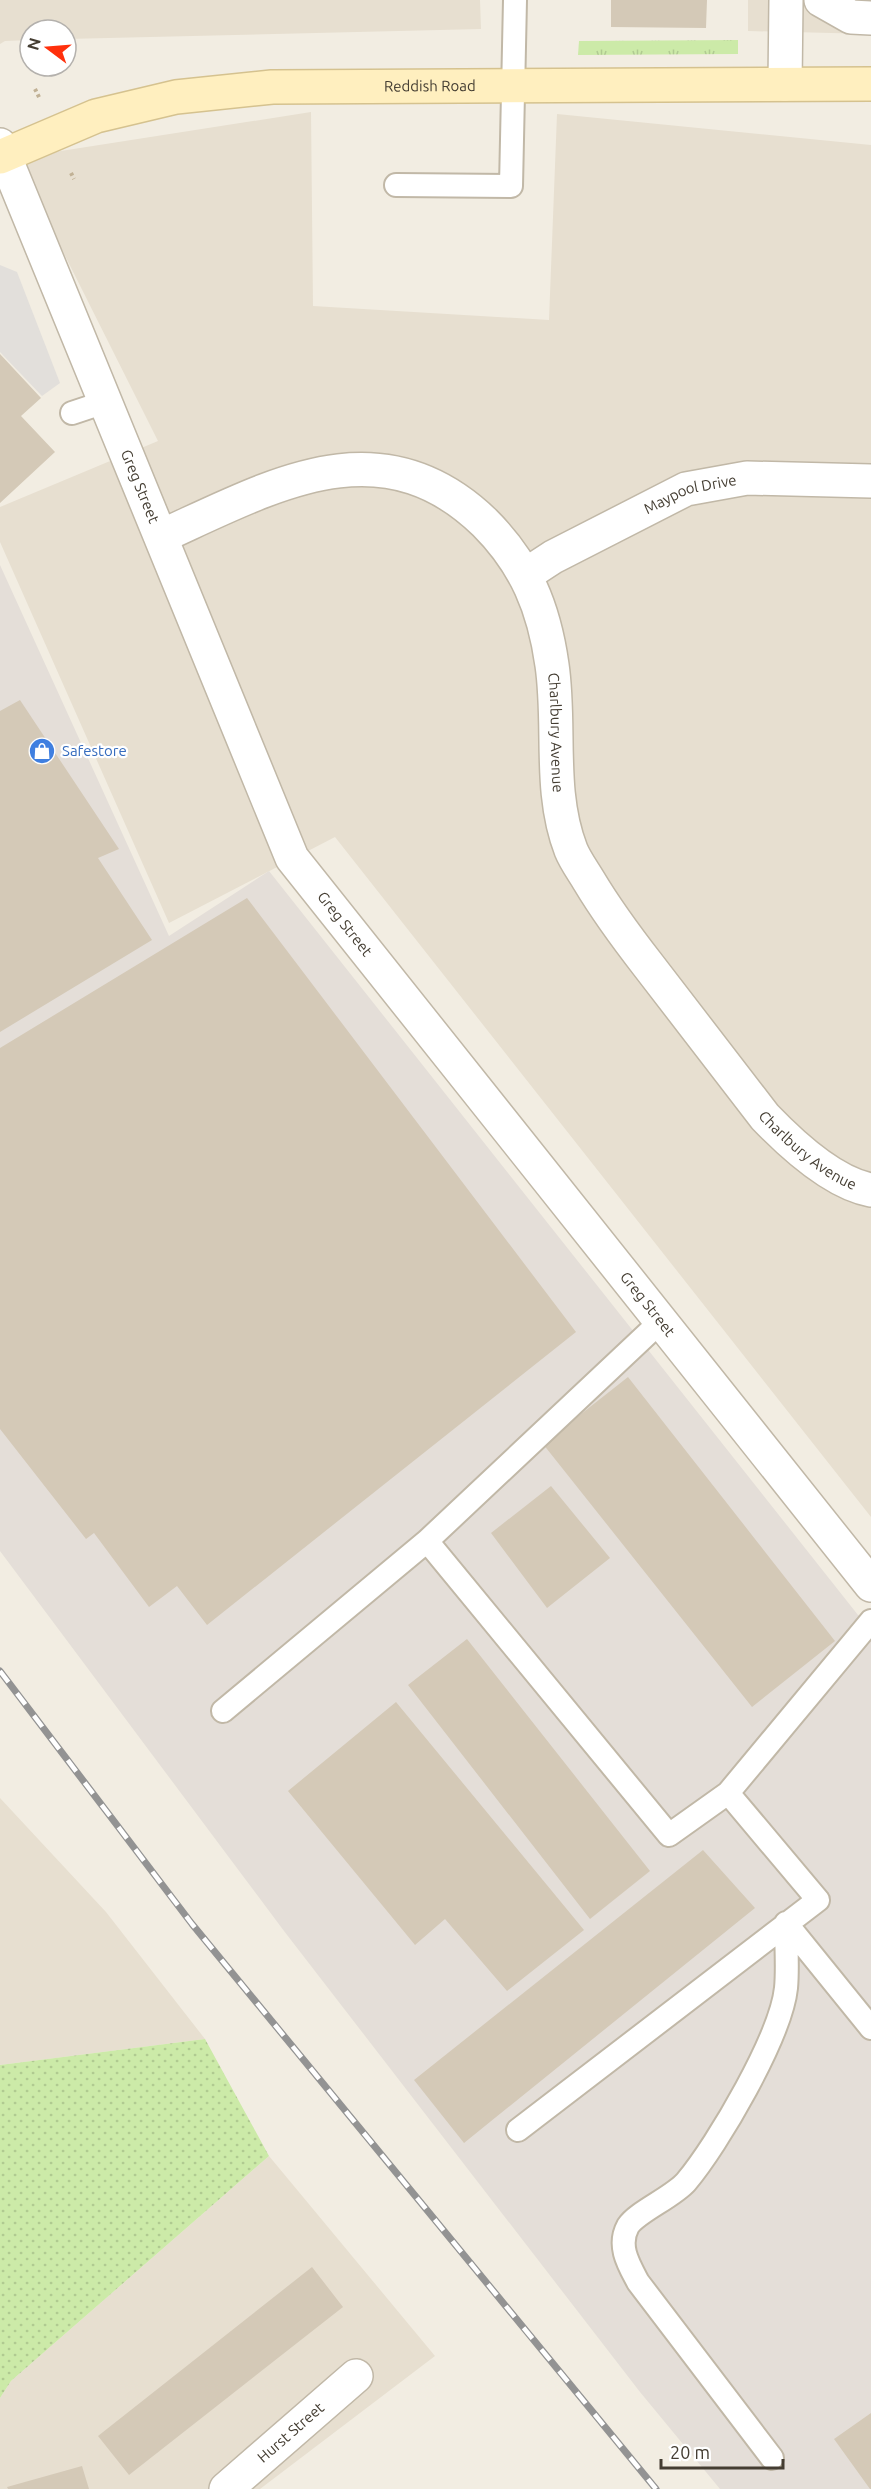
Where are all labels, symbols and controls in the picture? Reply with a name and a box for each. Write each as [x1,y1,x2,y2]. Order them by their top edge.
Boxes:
north arrow [18,18,78,78]
text: N [23,36,44,52]
street label: Reddish Road [384,77,476,94]
street label: Greg Street [118,447,163,526]
street label: Maypool Drive [641,471,738,517]
street label: Charlbury Avenue [545,672,567,793]
shop icon: Safestore [27,736,57,766]
place label: Safestore [62,742,127,759]
street label: Greg Street [314,888,376,960]
street label: Charlbury Avenue [755,1107,859,1193]
street label: Greg Street [617,1268,679,1340]
street label: Hurst Street [254,2399,327,2466]
scale bar [661,2432,782,2470]
text: 20 m [670,2442,710,2462]

